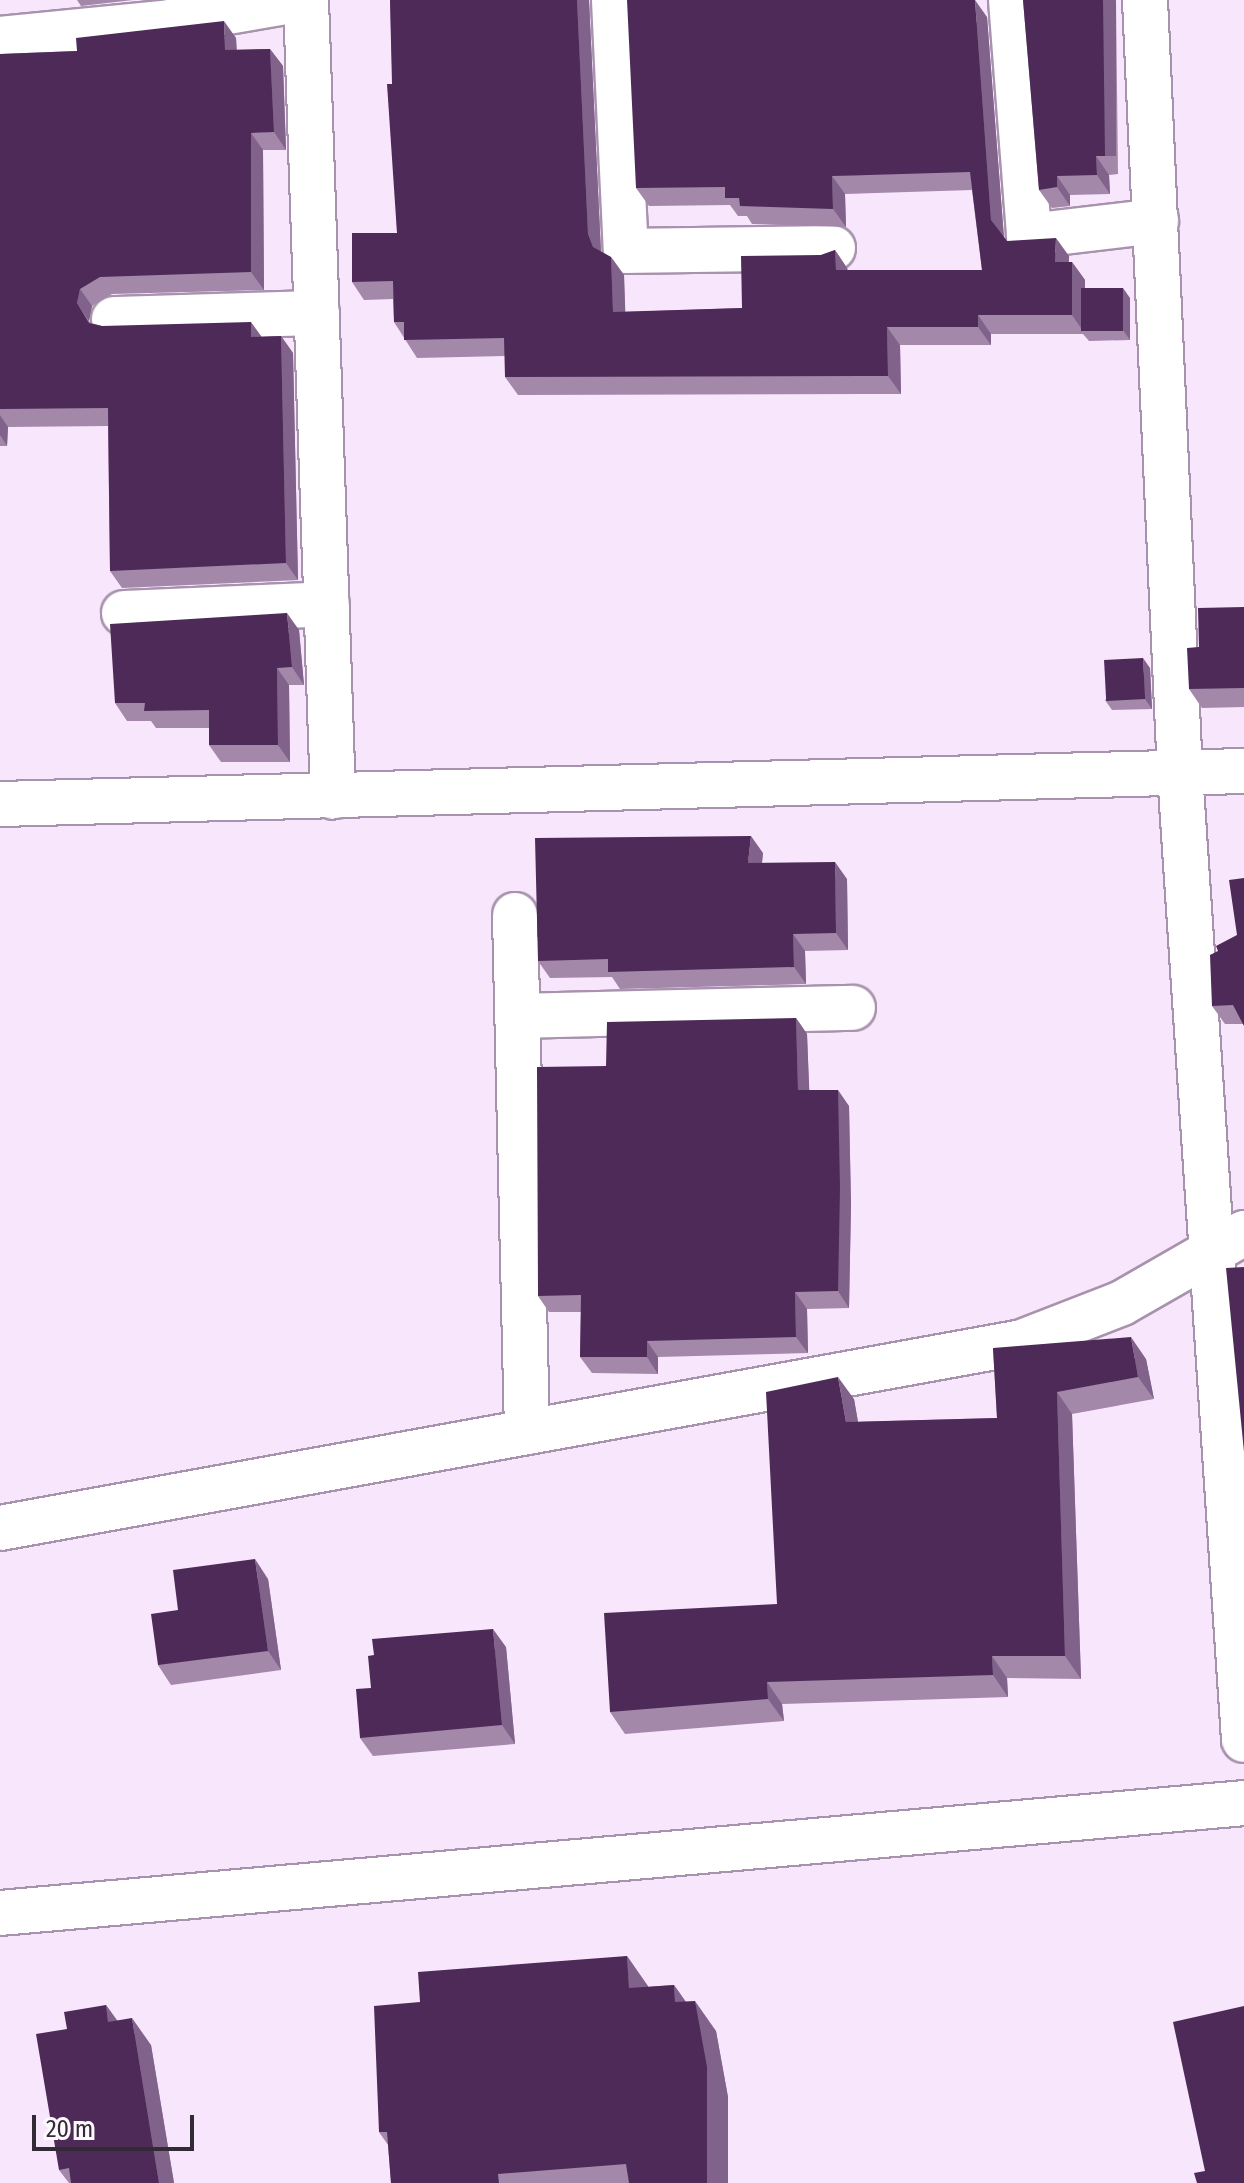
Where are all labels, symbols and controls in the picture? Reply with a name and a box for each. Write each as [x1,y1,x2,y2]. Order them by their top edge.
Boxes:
scale bar [36,2099,198,2149]
text: 20 m [46,2115,93,2143]

